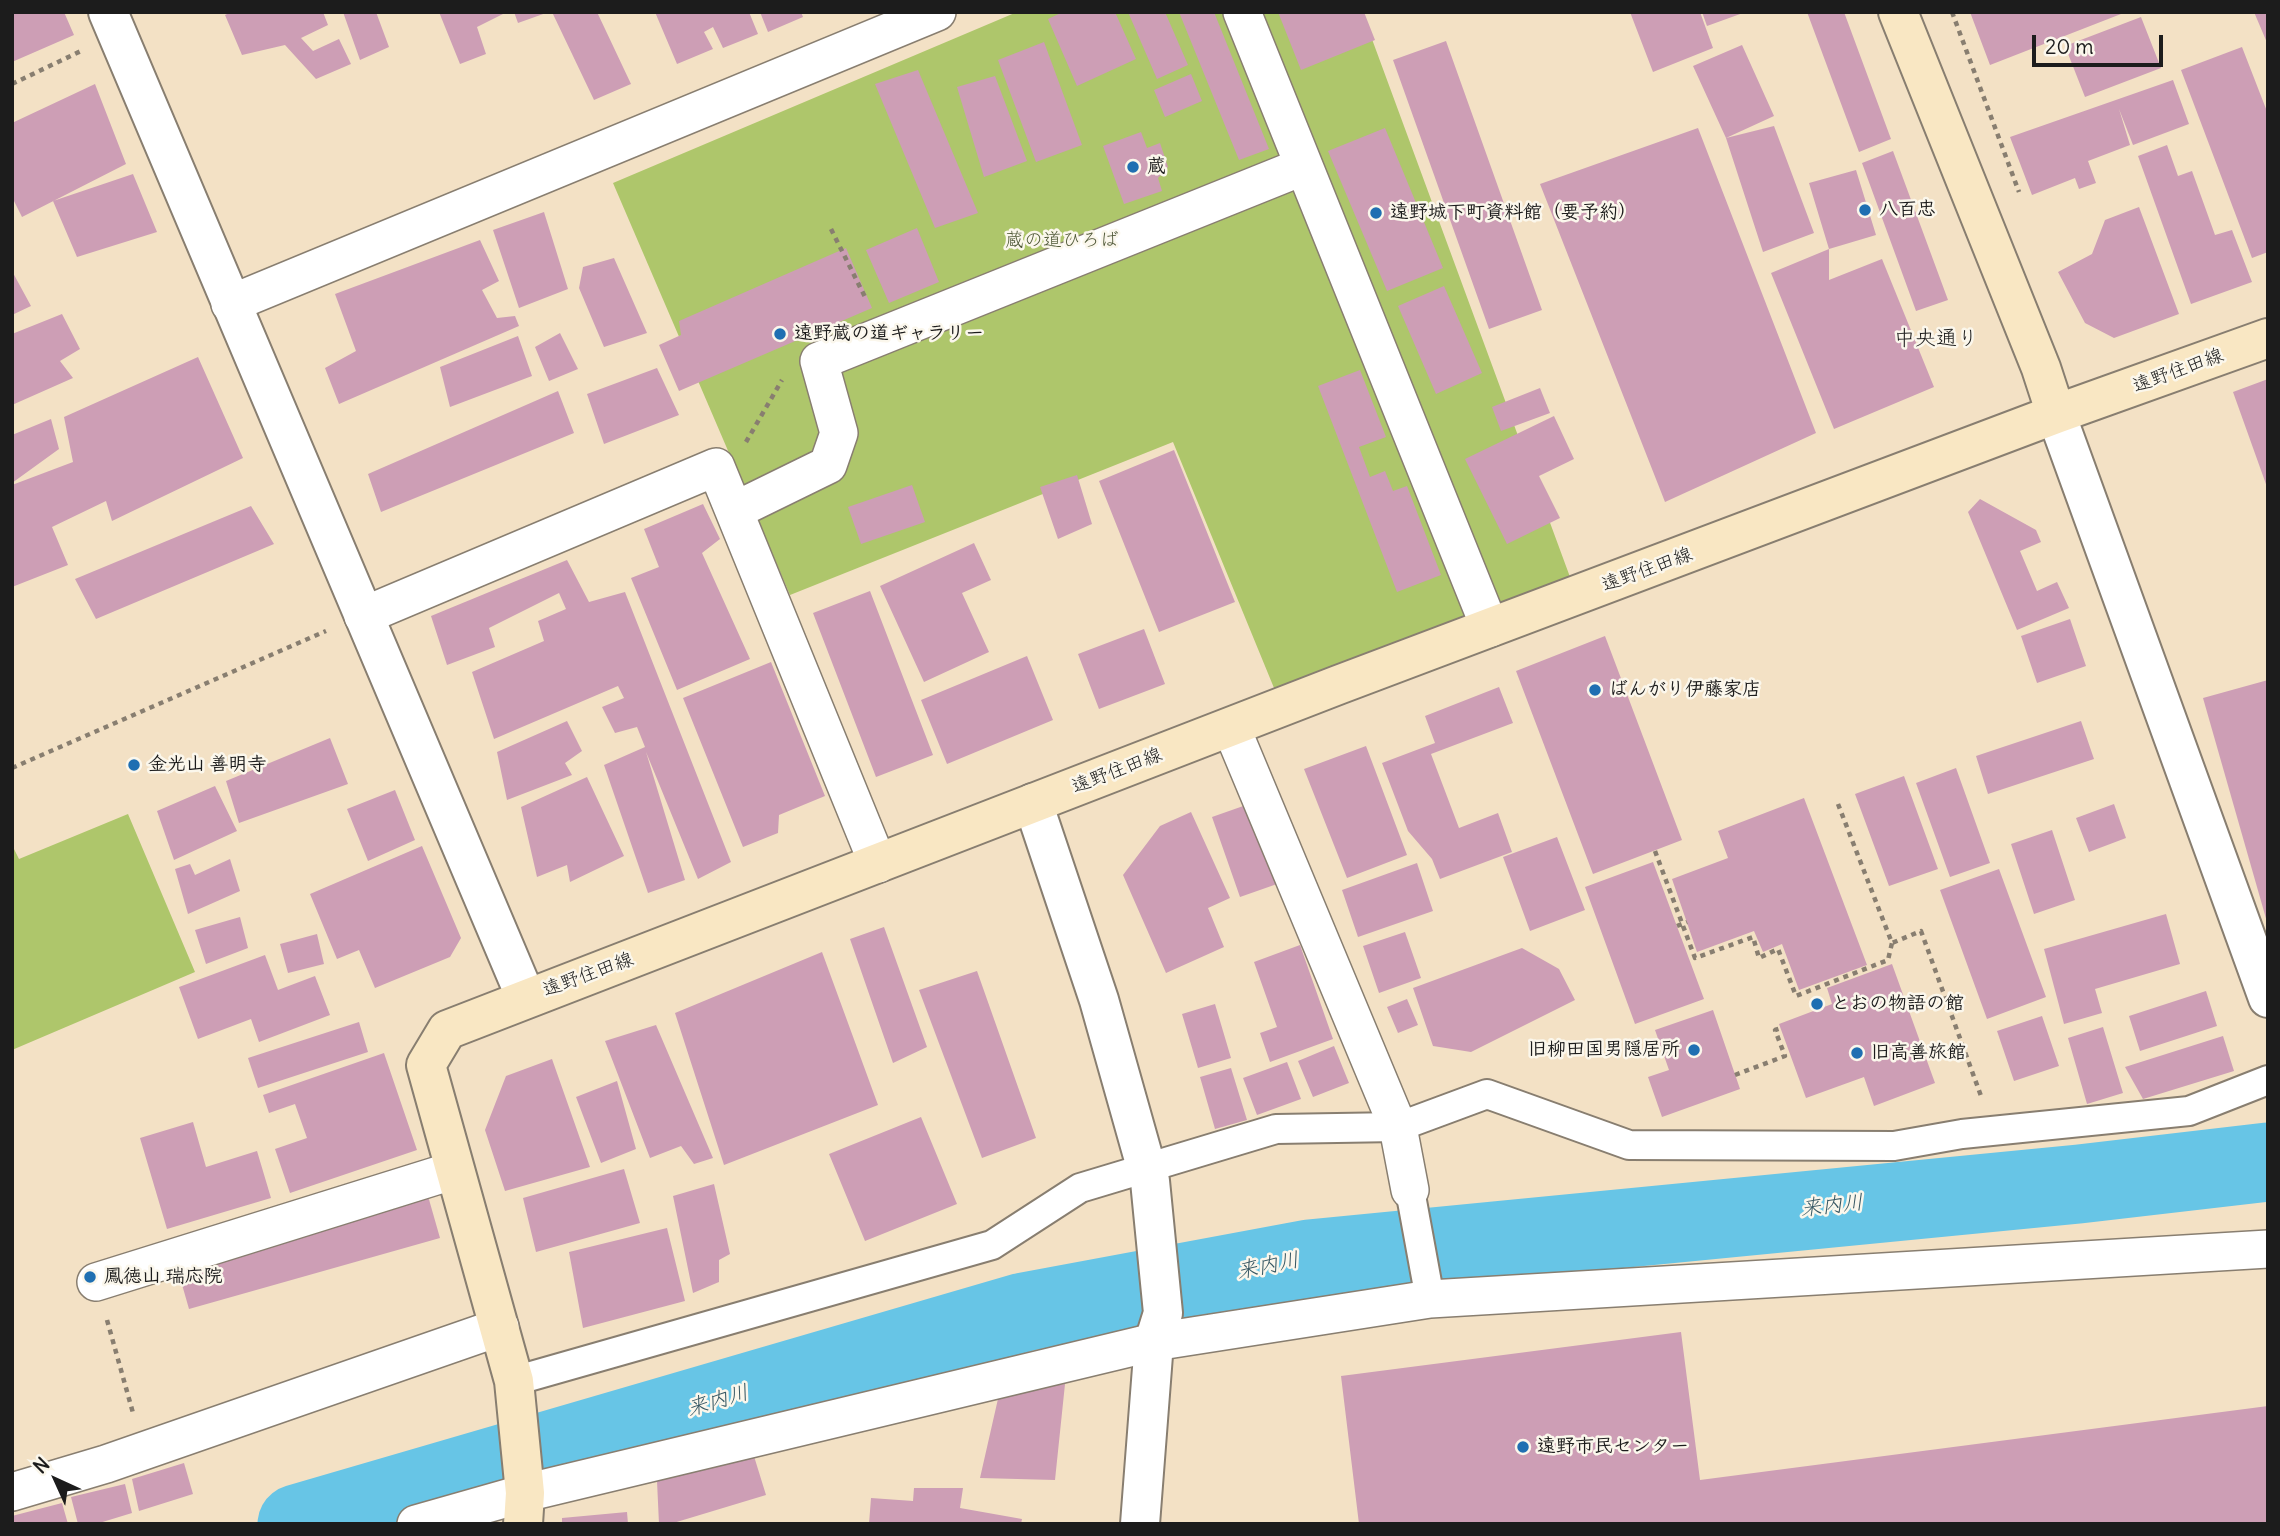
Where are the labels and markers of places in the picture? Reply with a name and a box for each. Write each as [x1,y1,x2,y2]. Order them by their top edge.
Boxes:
place label: 蔵 [1147,156,1166,178]
marker: 蔵 [1125,159,1141,175]
place label: 八百忠 [1879,199,1936,221]
place label: 遠野城下町資料館（要予約） [1390,202,1637,224]
marker: 八百忠 [1857,202,1873,218]
marker: 遠野城下町資料館（要予約） [1368,205,1384,221]
place label: 遠野蔵の道ギャラリー [794,323,984,345]
marker: 遠野蔵の道ギャラリー [772,326,788,342]
place label: ばんがり伊藤家店 [1609,679,1761,701]
marker: ばんがり伊藤家店 [1587,682,1603,698]
place label: 金光山 善明寺 [148,754,267,776]
marker: 金光山 善明寺 [126,757,142,773]
place label: とおの物語の館 [1831,993,1964,1015]
marker: とおの物語の館 [1809,996,1825,1012]
place label: 旧柳田国男隠居所 [1528,1039,1680,1061]
marker: 旧柳田国男隠居所 [1686,1042,1702,1058]
place label: 旧高善旅館 [1871,1042,1966,1064]
marker: 旧高善旅館 [1849,1045,1865,1061]
place label: 鳳徳山 瑞応院 [104,1266,223,1288]
marker: 鳳徳山 瑞応院 [82,1269,98,1285]
place label: 遠野市民センター [1537,1436,1689,1458]
marker: 遠野市民センター [1515,1439,1531,1455]

